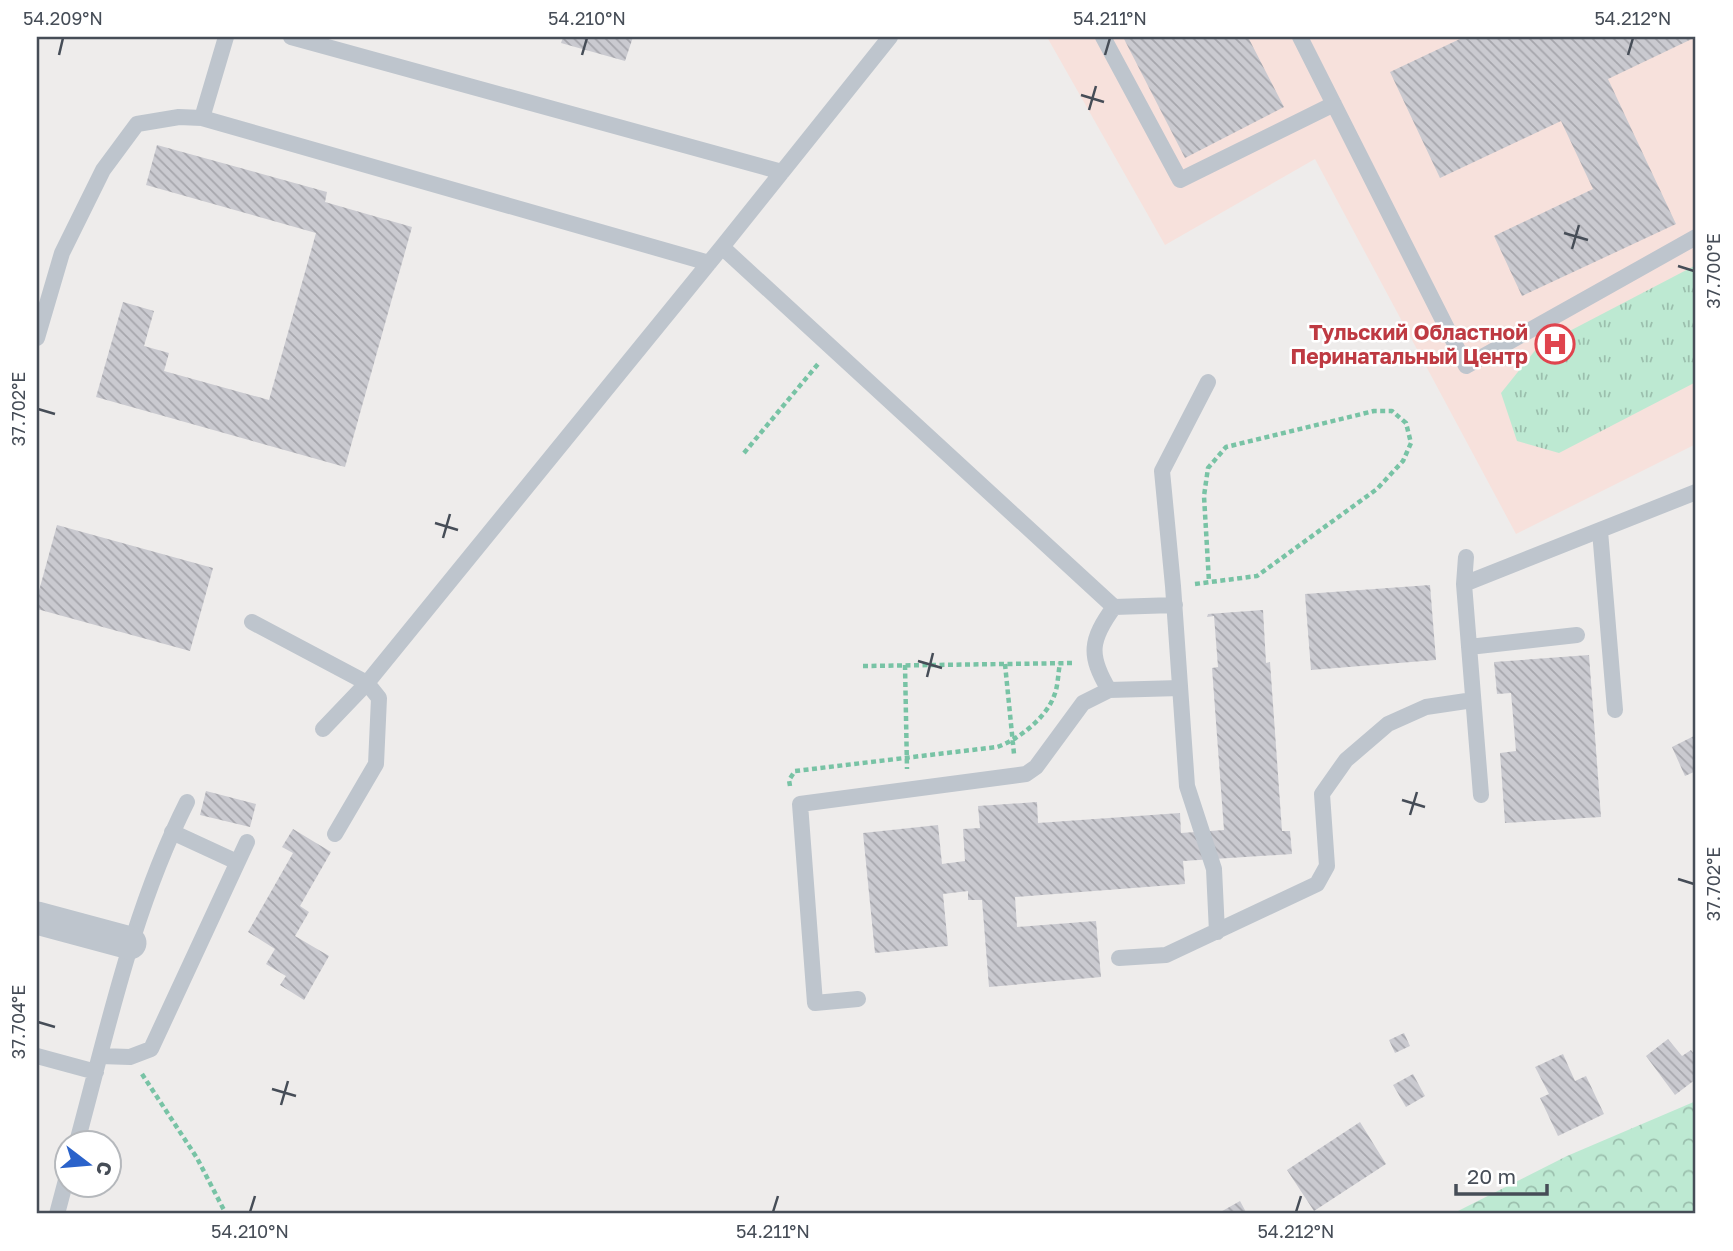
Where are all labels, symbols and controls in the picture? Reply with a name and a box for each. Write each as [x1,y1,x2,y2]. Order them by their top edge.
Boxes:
text: 54.209°N [23,7,103,29]
text: 54.210°N [548,7,626,29]
text: 54.211°N [1073,7,1147,29]
text: 54.212°N [1594,7,1672,29]
text: 37.700°E [1702,233,1724,309]
place label: Тульский Областной Перинатальный Центр [1291,319,1528,369]
hospital icon: Тульский Областной Перинатальный Центр [1534,323,1576,365]
text: 37.702°E [7,372,29,446]
text: 37.702°E [1702,847,1724,921]
text: 37.704°E [7,985,29,1059]
north arrow [52,1128,122,1198]
scale bar [1456,1153,1548,1197]
text: С [92,1159,118,1178]
text: 20 m [1467,1163,1516,1189]
text: 54.210°N [211,1220,289,1242]
text: 54.211°N [736,1220,810,1242]
text: 54.212°N [1257,1220,1335,1242]

